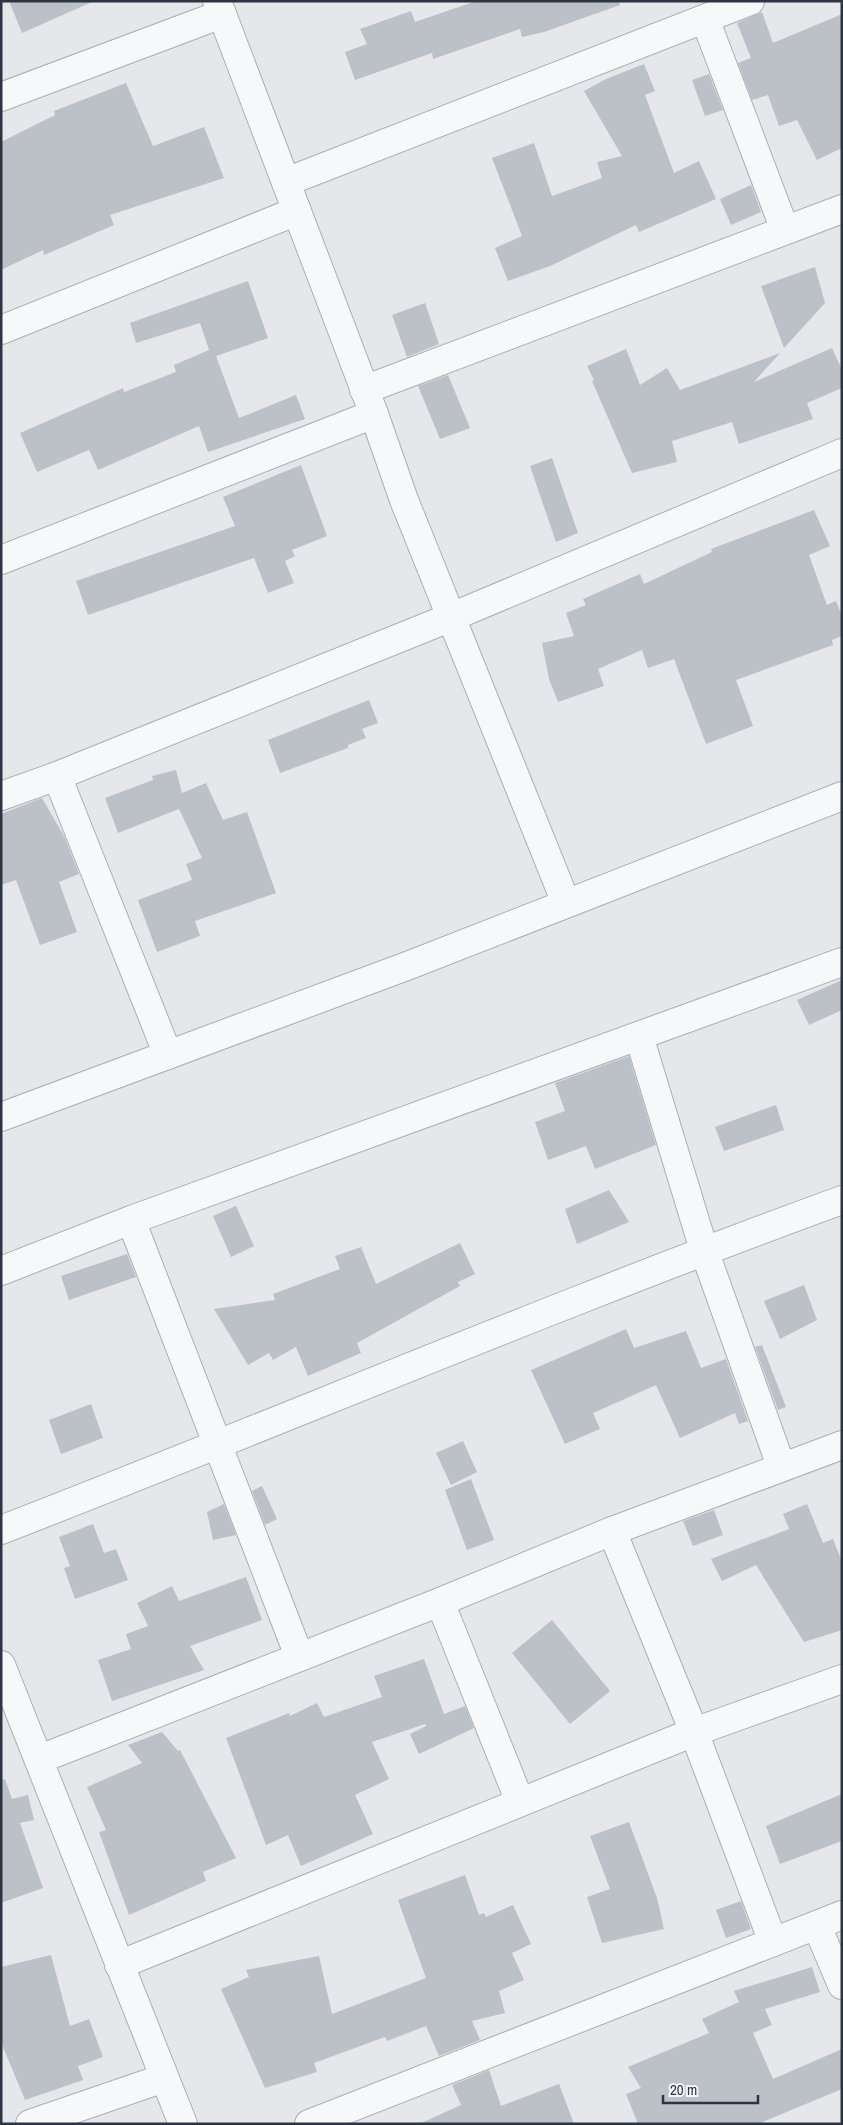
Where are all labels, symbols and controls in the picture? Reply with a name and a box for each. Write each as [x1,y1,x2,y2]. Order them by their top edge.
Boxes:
scale bar [663,2072,758,2104]
text: 20 m [670,2079,697,2100]

